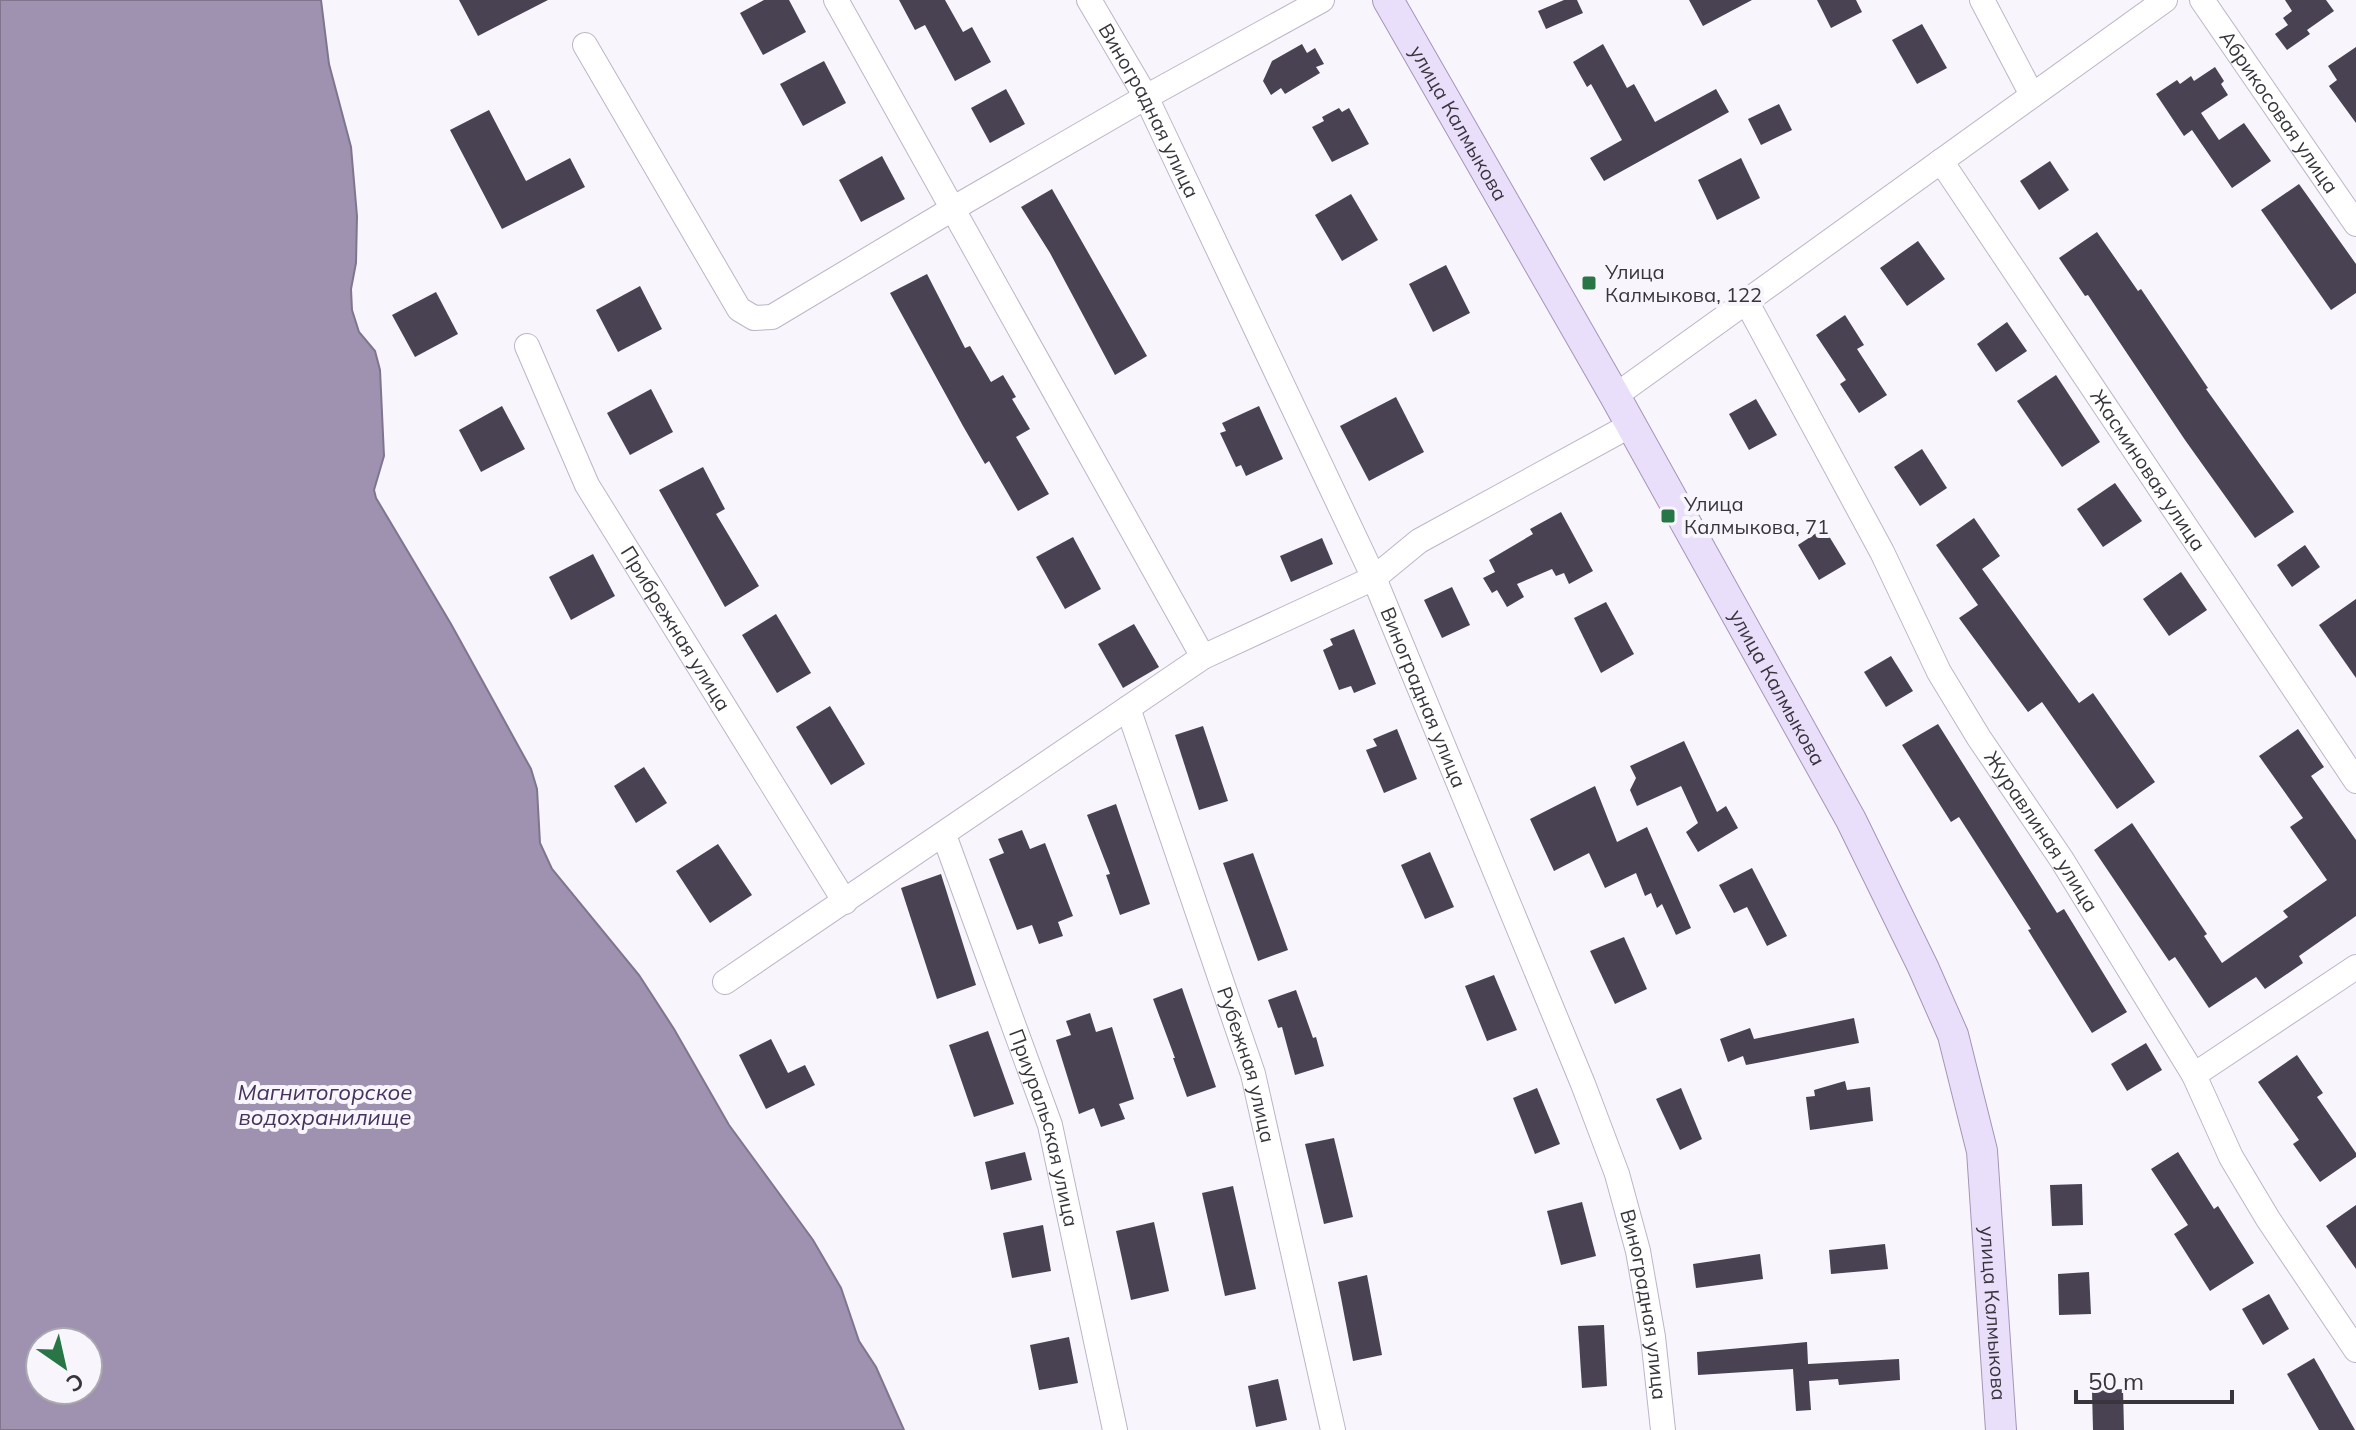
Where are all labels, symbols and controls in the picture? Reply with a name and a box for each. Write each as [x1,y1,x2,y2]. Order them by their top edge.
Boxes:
street label: Виноградная улица [1094,19,1205,202]
street label: Абрикосовая улица [2215,26,2344,198]
street label: улица Калмыкова [1405,41,1513,205]
place label: Улица Калмыкова, 122 [1604,259,1762,307]
marker: Улица Калмыкова, 122 [1580,274,1598,292]
street label: Жасминовая улица [2085,384,2211,555]
place label: Улица Калмыкова, 71 [1683,491,1829,539]
marker: Улица Калмыкова, 71 [1659,507,1677,525]
street label: Прибрежная улица [616,541,737,715]
street label: Виноградная улица [1375,603,1472,791]
street label: улица Калмыкова [1724,605,1831,770]
street label: Журавлиная улица [1979,746,2104,917]
street label: Рубежная улица [1212,983,1281,1145]
street label: Приуральская улица [1004,1025,1084,1229]
water label: Магнитогорское водохранилище [238,1078,413,1131]
street label: Виноградная улица [1615,1206,1673,1401]
street label: улица Калмыкова [1975,1225,2012,1401]
north arrow [24,1326,104,1406]
scale bar [2076,1354,2232,1404]
text: 50 m [2088,1366,2144,1396]
text: С [61,1367,89,1398]

